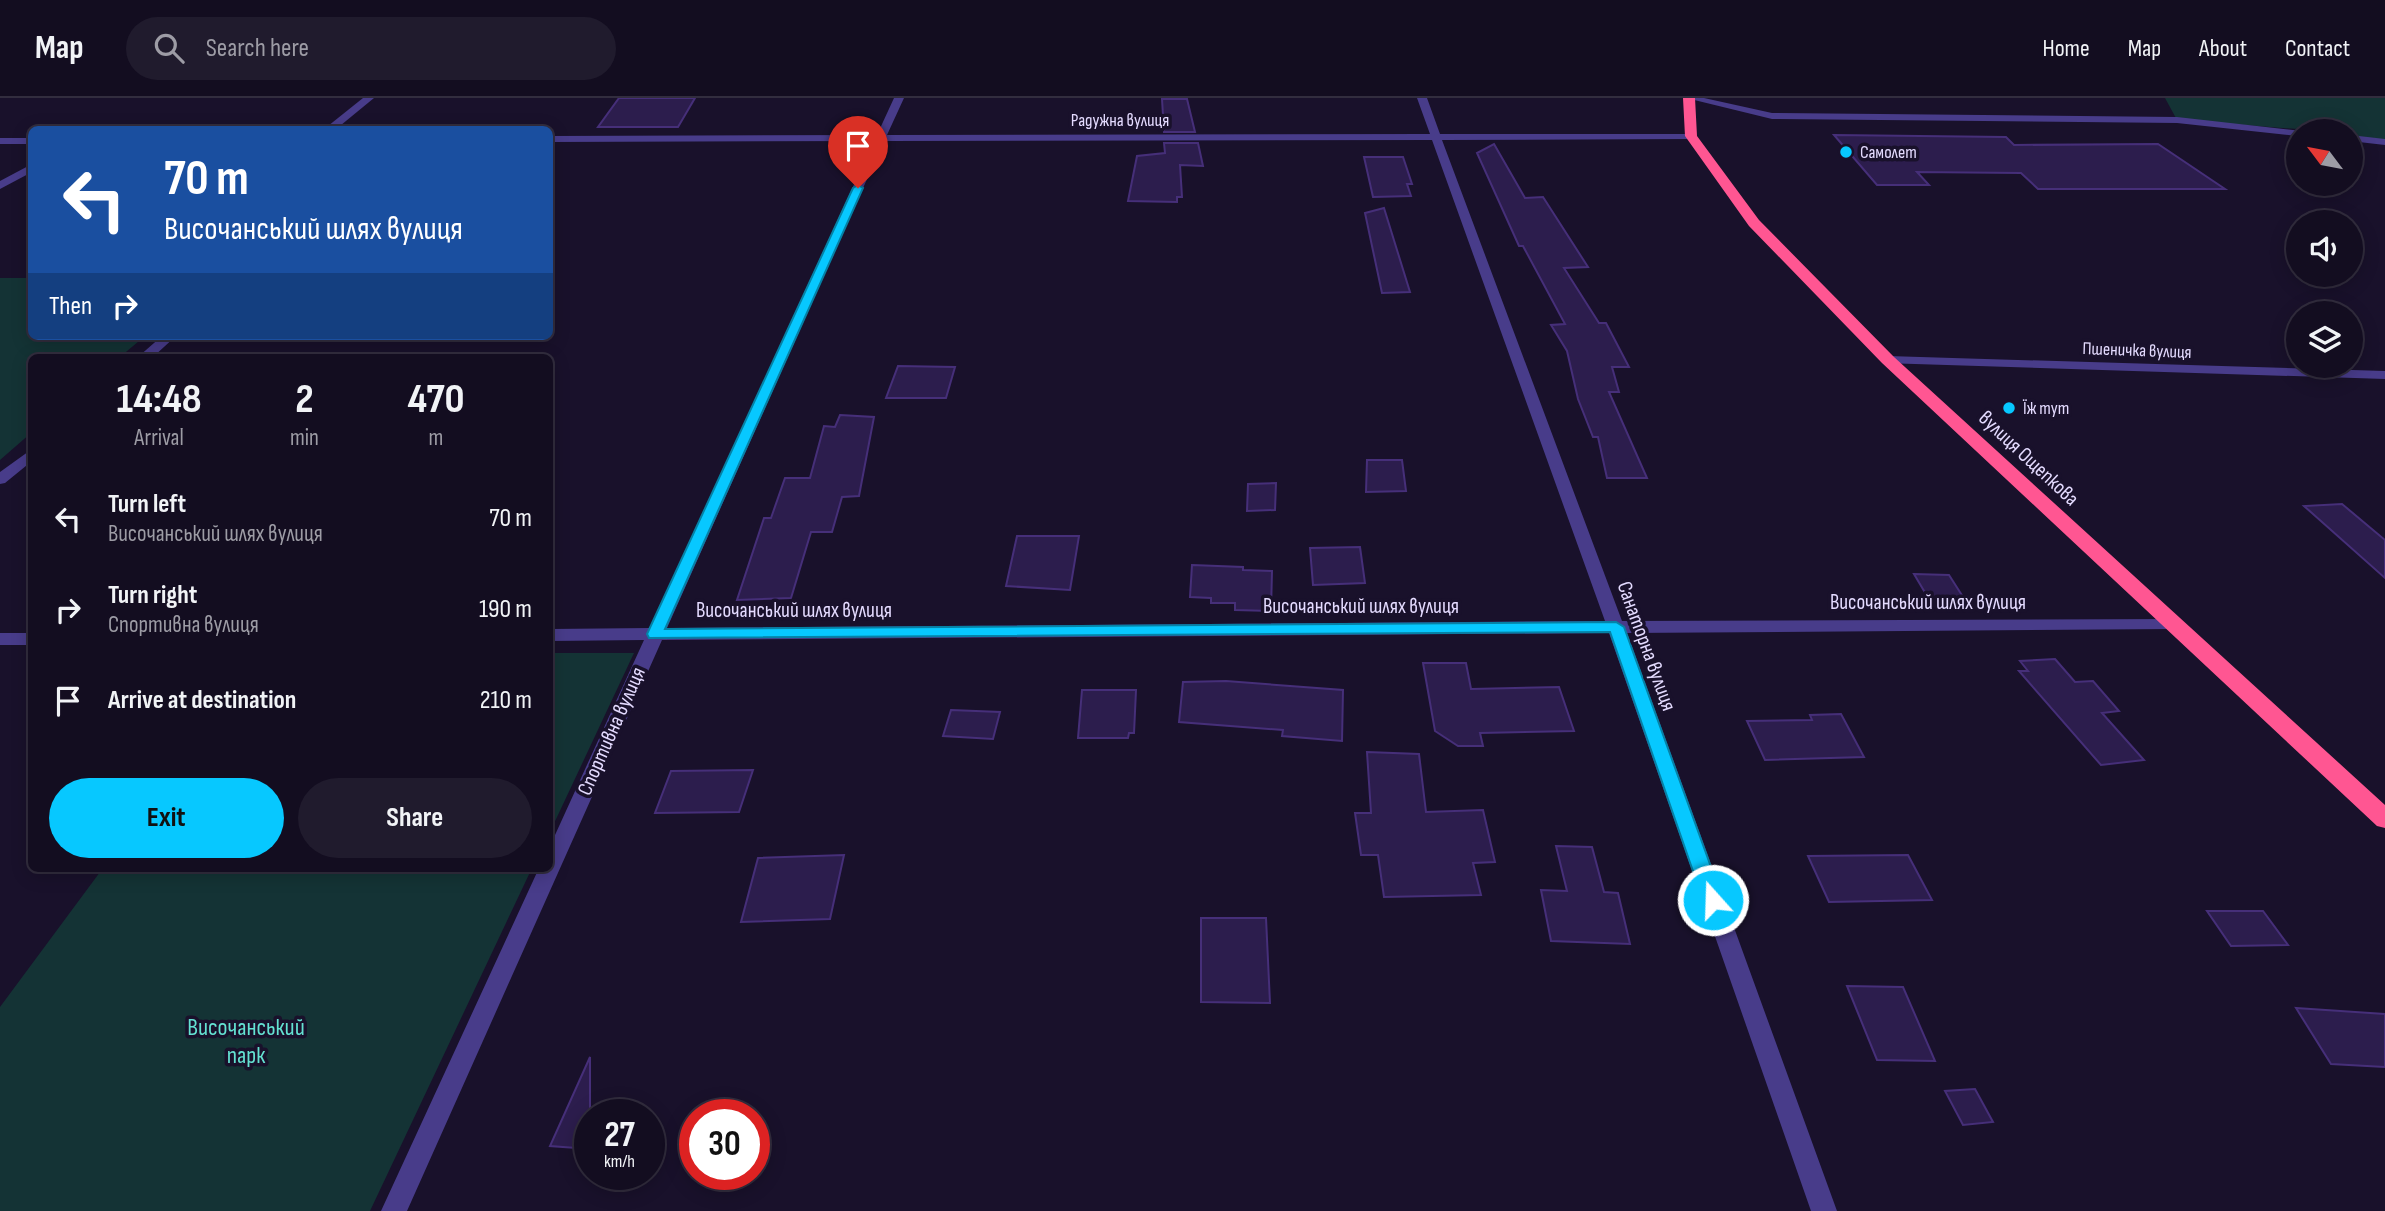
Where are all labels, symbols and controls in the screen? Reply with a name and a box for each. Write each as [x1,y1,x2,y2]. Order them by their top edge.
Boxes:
search box [126,17,616,80]
text: Map [35,28,84,68]
icon: search [150,29,188,67]
text: Search here [206,33,309,64]
text: Home [2042,34,2090,63]
text: Map [2128,34,2161,63]
text: About [2199,34,2247,63]
text: Contact [2285,34,2350,63]
street label: Радужна вулиця [1071,110,1169,131]
pin [828,116,888,188]
north arrow [2286,119,2362,196]
map controls [2286,119,2363,378]
icon: arrive [839,127,877,165]
place label: Самолет [1860,142,1917,163]
marker: Самолет [1838,144,1854,160]
text: 70 m [164,150,249,209]
icon: left [49,154,140,245]
text: Височанський шлях вулиця [164,210,463,249]
button: sound [2286,210,2363,287]
icon: right [106,287,144,325]
text: Then [49,291,92,322]
button: layers [2286,301,2363,378]
street label: Пшеничка вулиця [2082,338,2192,363]
text: 14:48 [116,374,202,425]
text: 2 [295,374,314,425]
text: 470 [407,374,465,425]
place label: Їж тут [2022,398,2069,419]
marker: Їж тут [2001,400,2017,416]
street label: вулиця Ощепкова [1973,406,2084,511]
text: Arrival [134,424,184,452]
text: min [290,424,319,452]
text: m [429,424,443,452]
text: Turn left [108,489,186,520]
icon: left [49,500,87,538]
text: 70 m [489,503,532,534]
text: Височанський шлях вулиця [108,520,323,548]
street label: Санаторна вулиця [1612,578,1681,714]
text: Turn right [108,580,197,611]
street label: Височанський шлях вулиця [1830,590,2026,615]
icon: right [49,591,87,629]
text: 190 m [479,594,532,625]
street label: Височанський шлях вулиця [1263,594,1459,619]
street label: Височанський шлях вулиця [696,598,892,623]
text: Спортивна вулиця [108,611,259,639]
street label: Спортивна вулиця [572,663,651,799]
icon: arrive [49,682,87,720]
text: Arrive at destination [108,685,296,716]
text: 210 m [480,685,532,716]
button: Exit [49,778,284,858]
button: Share [298,778,532,858]
position arrow [1676,863,1750,937]
park label: Височанський парк [187,1013,305,1070]
speed limit sign: 30 [679,1099,770,1190]
text: 27 [604,1114,635,1157]
text: km/h [604,1151,635,1172]

